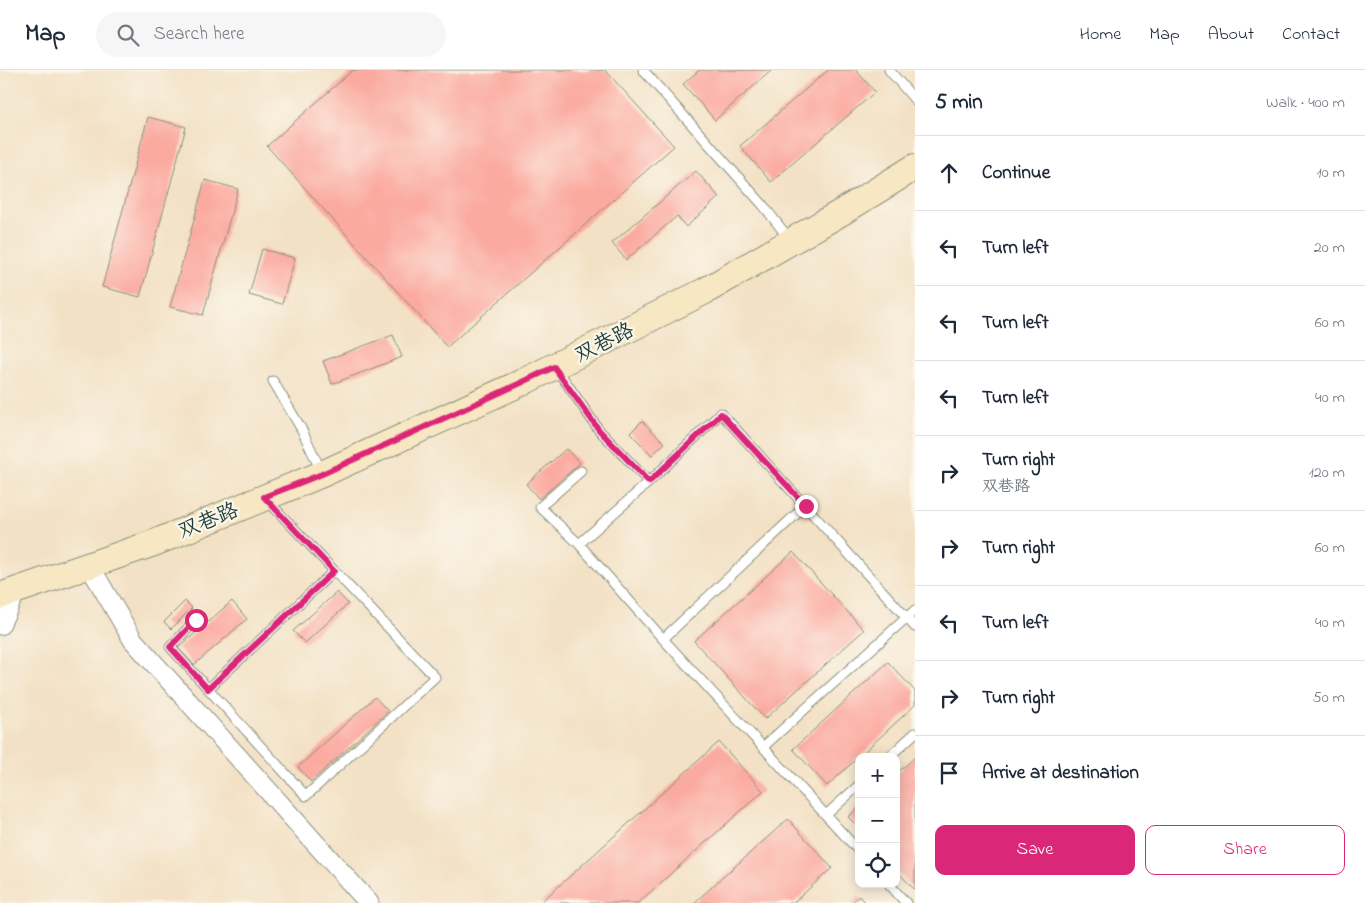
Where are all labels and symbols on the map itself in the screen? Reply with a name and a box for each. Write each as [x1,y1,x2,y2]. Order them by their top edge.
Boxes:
street label: 双巷路 [570,316,640,371]
route end [795,495,818,518]
street label: 双巷路 [174,496,244,548]
route start [185,609,208,632]

